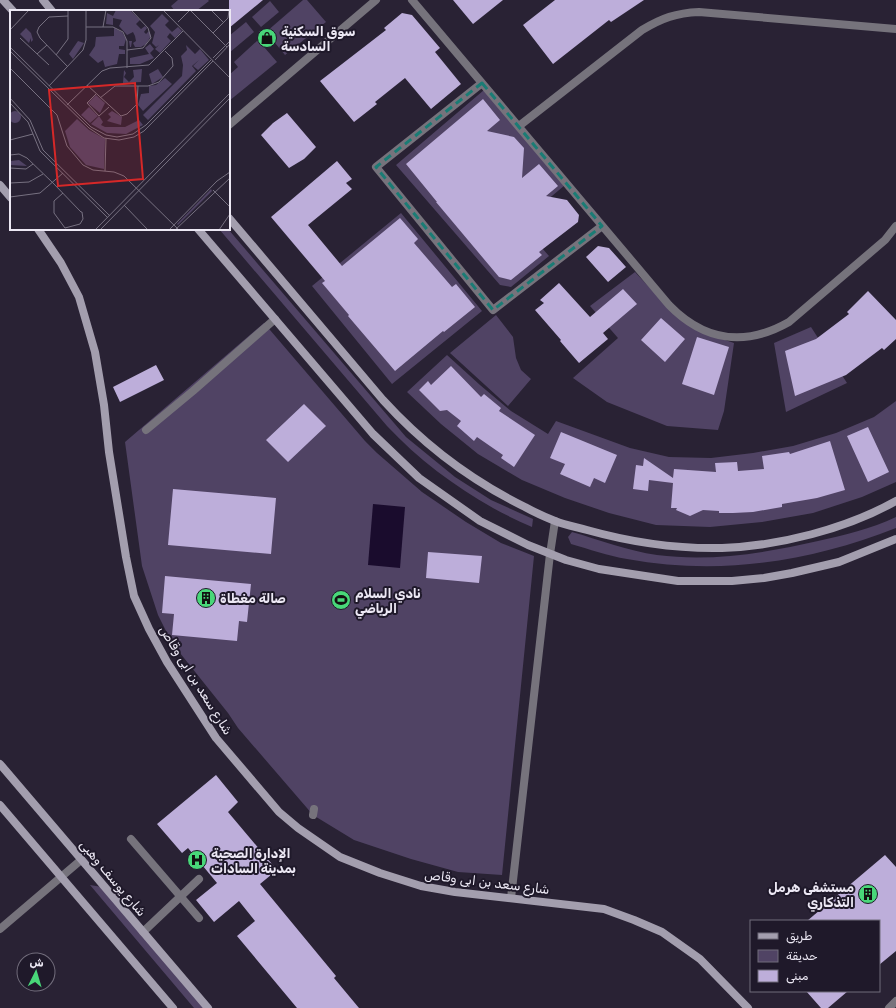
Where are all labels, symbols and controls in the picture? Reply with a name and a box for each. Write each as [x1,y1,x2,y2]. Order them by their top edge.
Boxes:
inset map [10,10,230,230]
place label: سوق السكنية السادسة [281,24,355,54]
shop icon: سوق السكنية السادسة [256,27,278,49]
place label: نادي السلام الرياضي [355,586,421,619]
building icon: صالة مغطاة [195,587,217,609]
sports icon: نادي السلام الرياضي [330,589,352,611]
place label: صالة مغطاة [220,591,286,606]
street label: شارع سعد بن ابى وقاص [155,623,236,738]
street label: شارع يوسف وهبى [75,837,149,921]
place label: الإدارة الصحية بمدينة السادات [211,846,296,876]
hospital icon: الإدارة الصحية بمدينة السادات [186,849,208,871]
street label: شارع سعد بن ابى وقاص [423,867,550,899]
place label: مستشفى هرمل التذكاري [768,880,854,912]
building icon: مستشفى هرمل التذكاري [857,883,879,905]
legend [750,920,880,992]
text: طريق [786,929,812,944]
text: حديقة [786,949,818,963]
north arrow [16,952,56,992]
text: ش [29,955,44,970]
text: مبنى [786,969,809,984]

